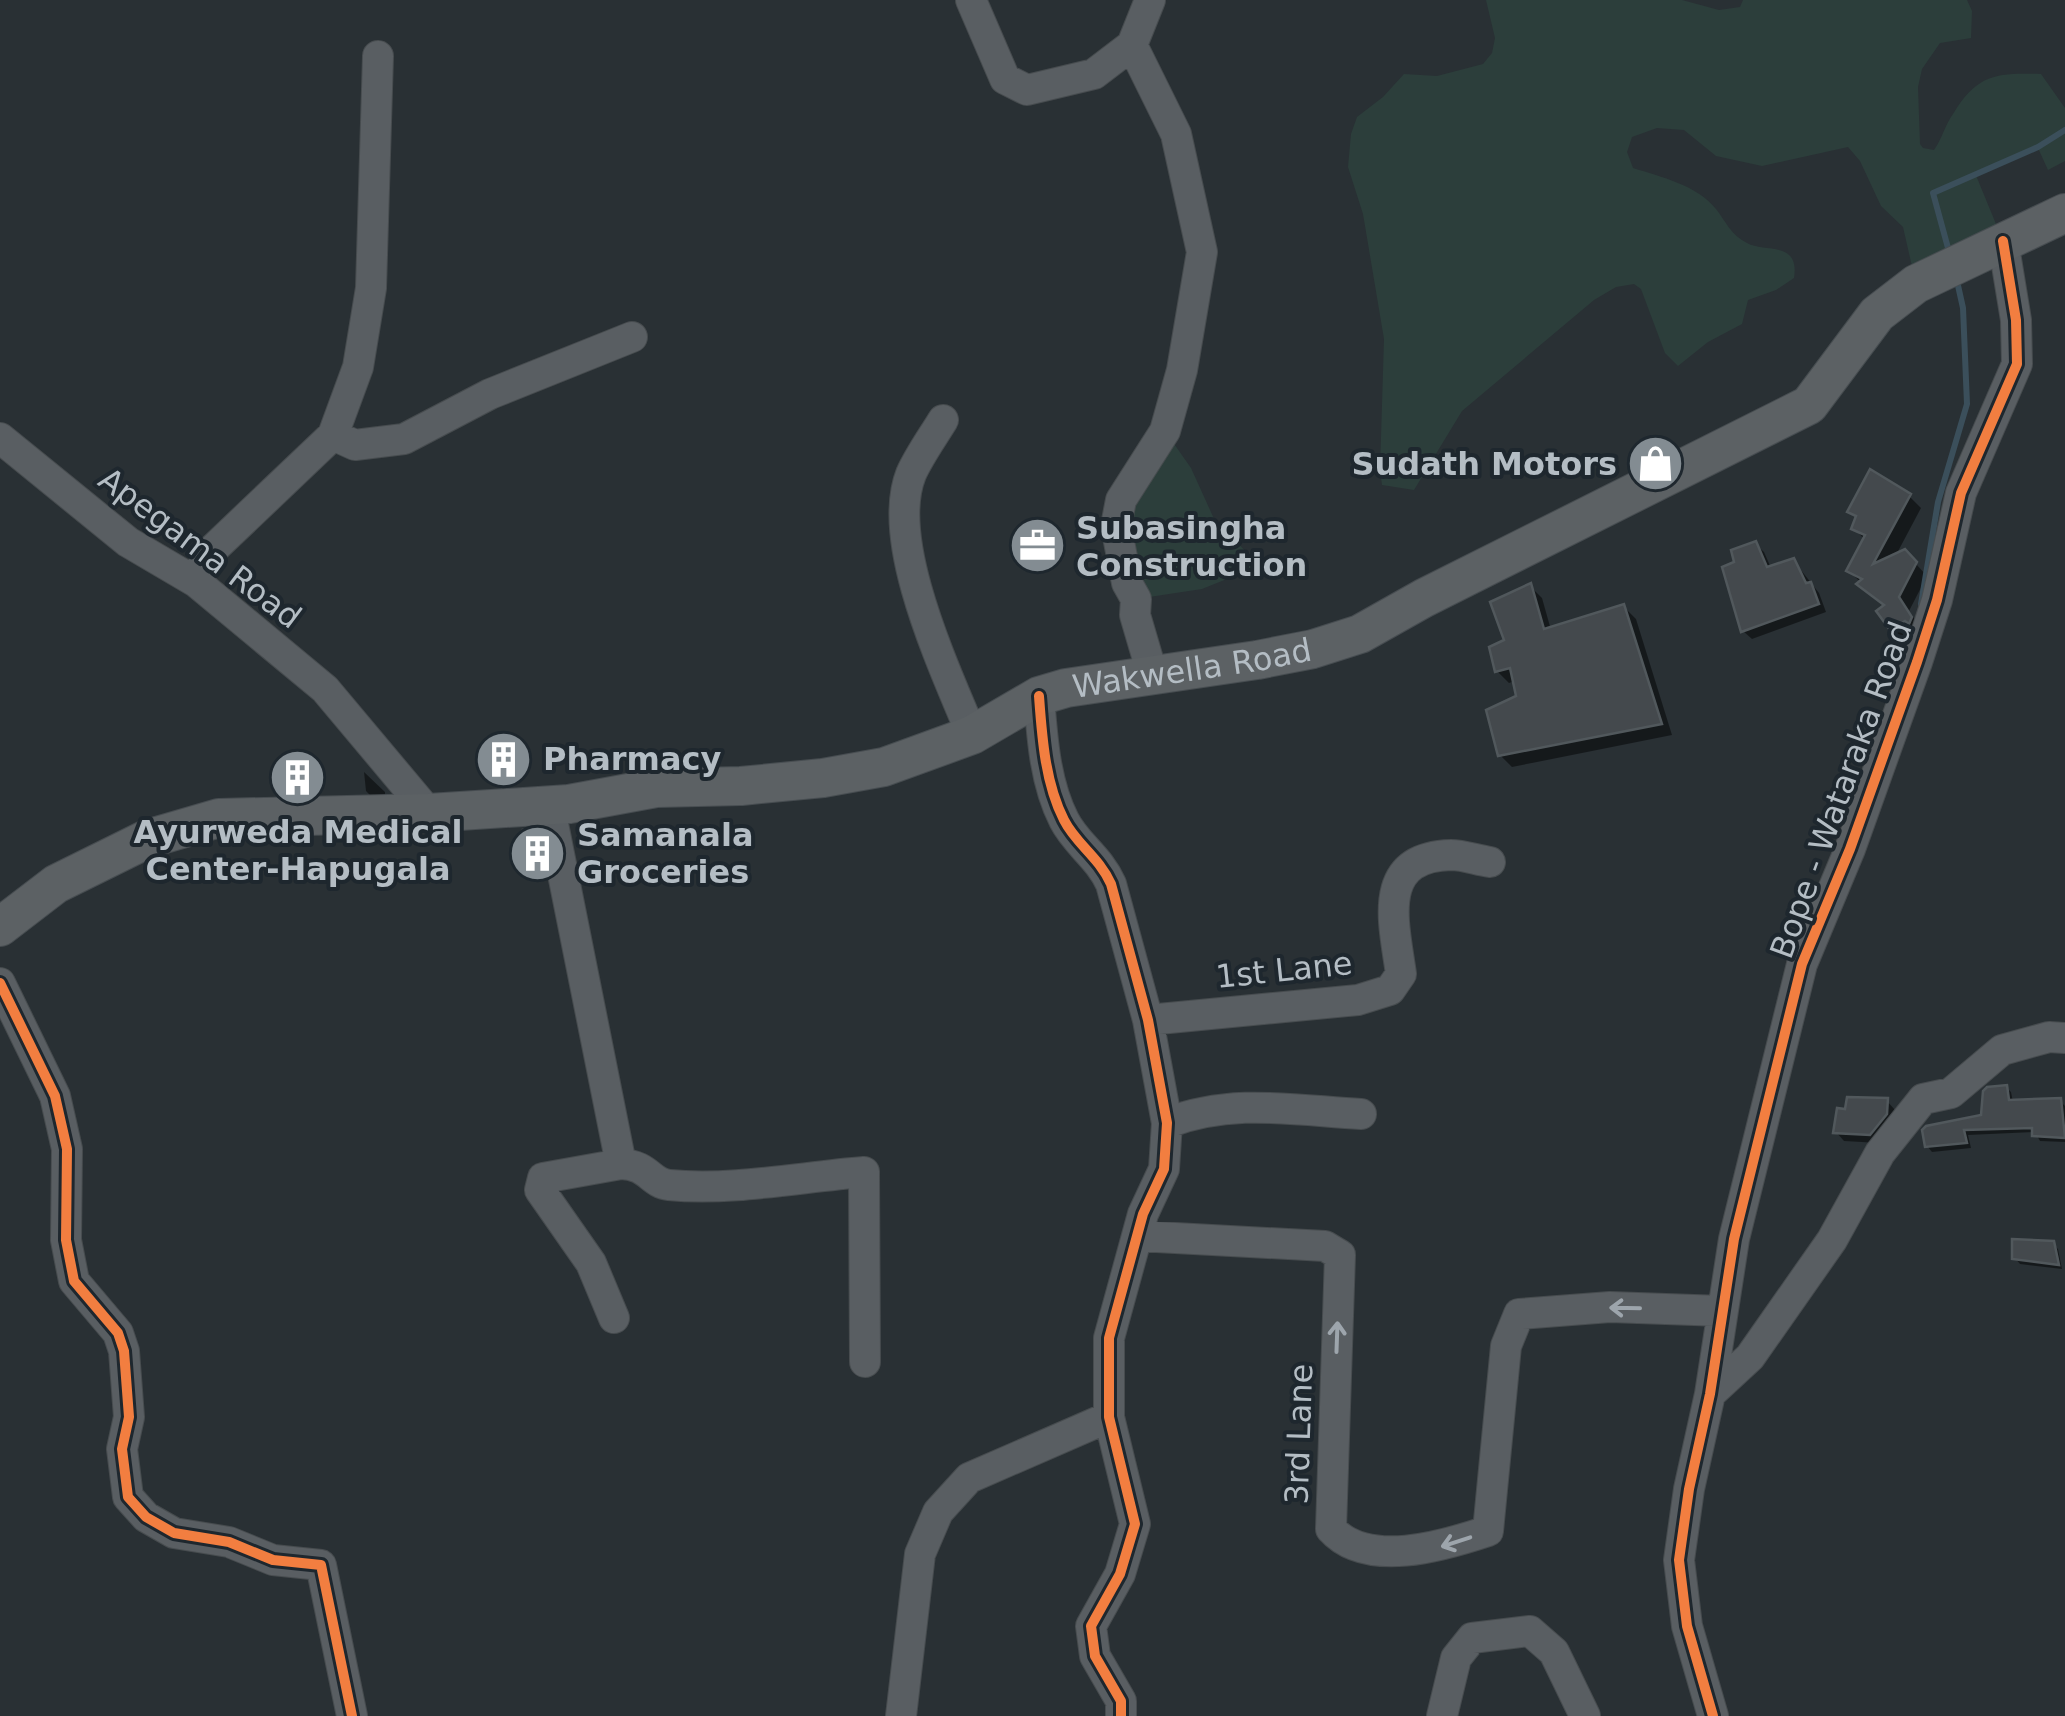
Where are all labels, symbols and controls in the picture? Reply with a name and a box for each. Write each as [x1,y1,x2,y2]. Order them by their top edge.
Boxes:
shop icon: Sudath Motors [1626,434,1686,494]
place label: Sudath Motors [1352,445,1617,483]
street label: Apegama Road [92,460,308,636]
place label: Subasingha Construction [1076,509,1307,584]
office icon: Subasingha Construction [1007,516,1067,576]
street label: Bope - Wataraka Road [1762,616,1920,964]
street label: Wakwella Road [1070,631,1315,706]
building icon: Pharmacy [474,729,534,789]
place label: Pharmacy [543,740,722,778]
building icon: Ayurweda Medical Center-Hapugala [268,748,328,808]
place label: Ayurweda Medical Center-Hapugala [134,813,462,888]
place label: Samanala Groceries [577,816,754,891]
building icon: Samanala Groceries [508,823,568,883]
street label: 1st Lane [1214,944,1354,996]
one-way arrow [1609,1298,1642,1317]
one-way arrow [1328,1322,1347,1354]
street label: 3rd Lane [1278,1363,1320,1505]
one-way arrow [1441,1534,1473,1552]

